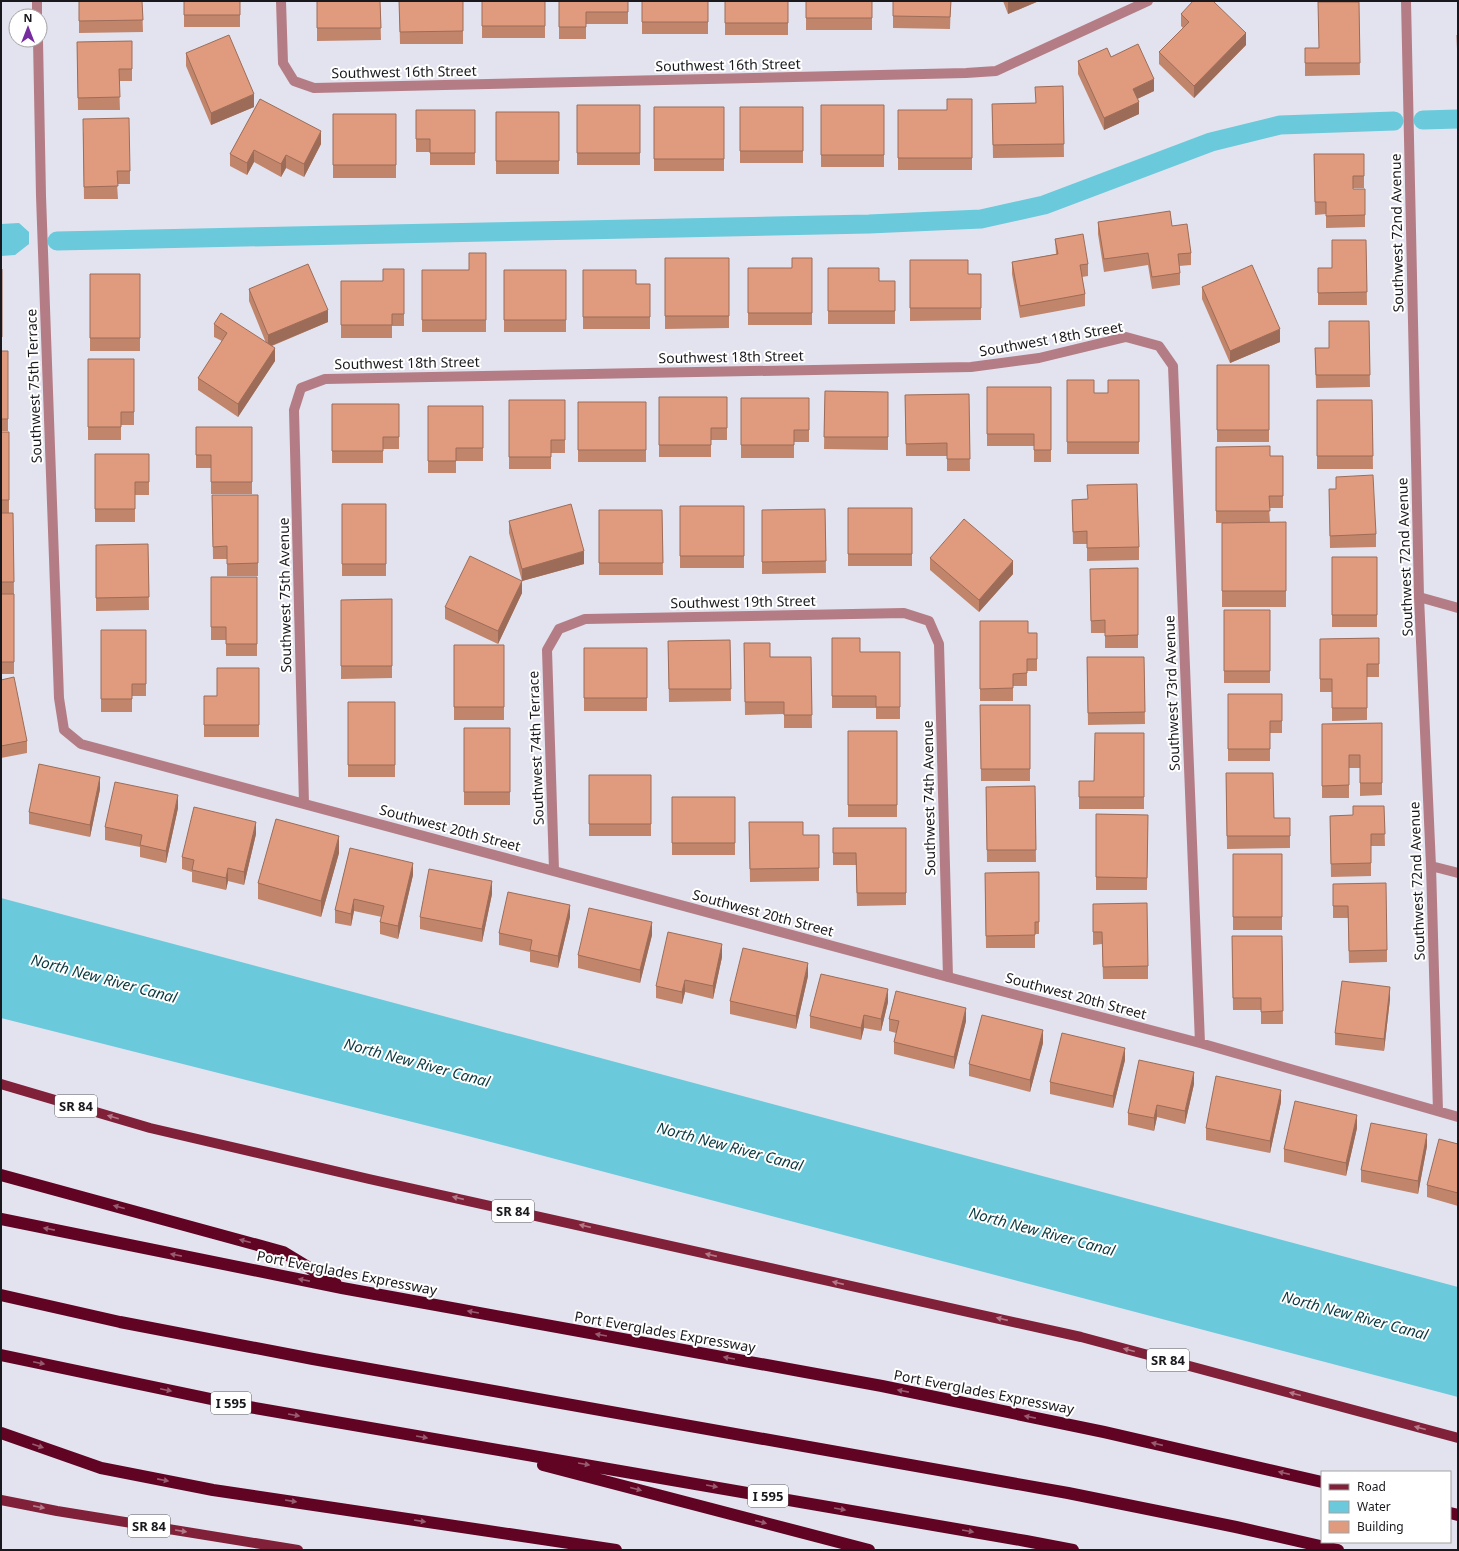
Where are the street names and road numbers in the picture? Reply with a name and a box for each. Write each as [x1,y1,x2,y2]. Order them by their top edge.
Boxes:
street label: Southwest 16th Street [655,54,801,75]
street label: Southwest 16th Street [331,61,477,82]
street label: Southwest 72nd Avenue [1386,153,1407,313]
street label: Southwest 75th Terrace [21,308,46,464]
street label: Southwest 18th Street [978,317,1124,360]
street label: Southwest 18th Street [658,346,804,367]
street label: Southwest 18th Street [334,352,480,373]
street label: Southwest 72nd Avenue [1392,477,1417,637]
street label: Southwest 75th Avenue [274,517,295,673]
street label: Southwest 19th Street [670,591,816,612]
street label: Southwest 73rd Avenue [1159,615,1184,771]
street label: Southwest 74th Terrace [523,670,548,826]
street label: Southwest 74th Avenue [918,720,939,876]
street label: Southwest 20th Street [378,800,523,855]
street label: Southwest 72nd Avenue [1404,801,1429,961]
street label: Southwest 20th Street [691,885,836,940]
street label: Southwest 20th Street [1004,968,1149,1023]
road number: SR 84 [55,1095,97,1117]
road number: SR 84 [492,1200,534,1222]
street label: Port Everglades Expressway [255,1246,440,1299]
street label: Port Everglades Expressway [573,1306,758,1357]
road number: SR 84 [1147,1349,1189,1371]
street label: Port Everglades Expressway [892,1365,1077,1418]
road number: I 595 [211,1392,251,1414]
road number: I 595 [748,1485,788,1507]
road number: SR 84 [128,1515,170,1537]

